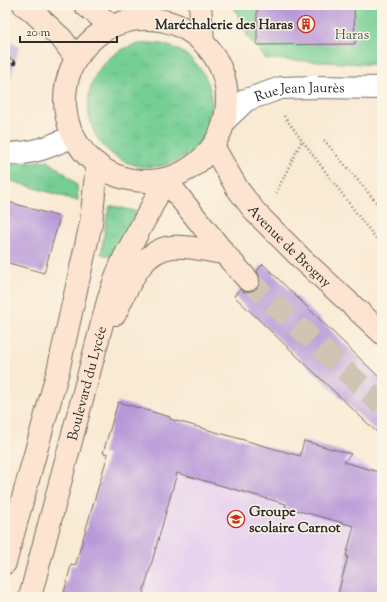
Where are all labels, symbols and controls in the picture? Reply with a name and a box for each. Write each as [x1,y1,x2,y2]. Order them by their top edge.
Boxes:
building icon: Maréchalerie des Haras [296,14,316,34]
place label: Maréchalerie des Haras [155,16,293,36]
scale bar [20,18,117,44]
text: 20 m [26,24,51,42]
park label: Haras [335,26,369,46]
street label: Rue Jean Jaurès [252,79,345,108]
street label: Avenue de Brogny [242,202,335,293]
street label: Boulevard du Lycée [64,324,113,443]
place label: Groupe scolaire Carnot [249,503,341,539]
school or university icon: Groupe scolaire Carnot [226,509,246,529]

